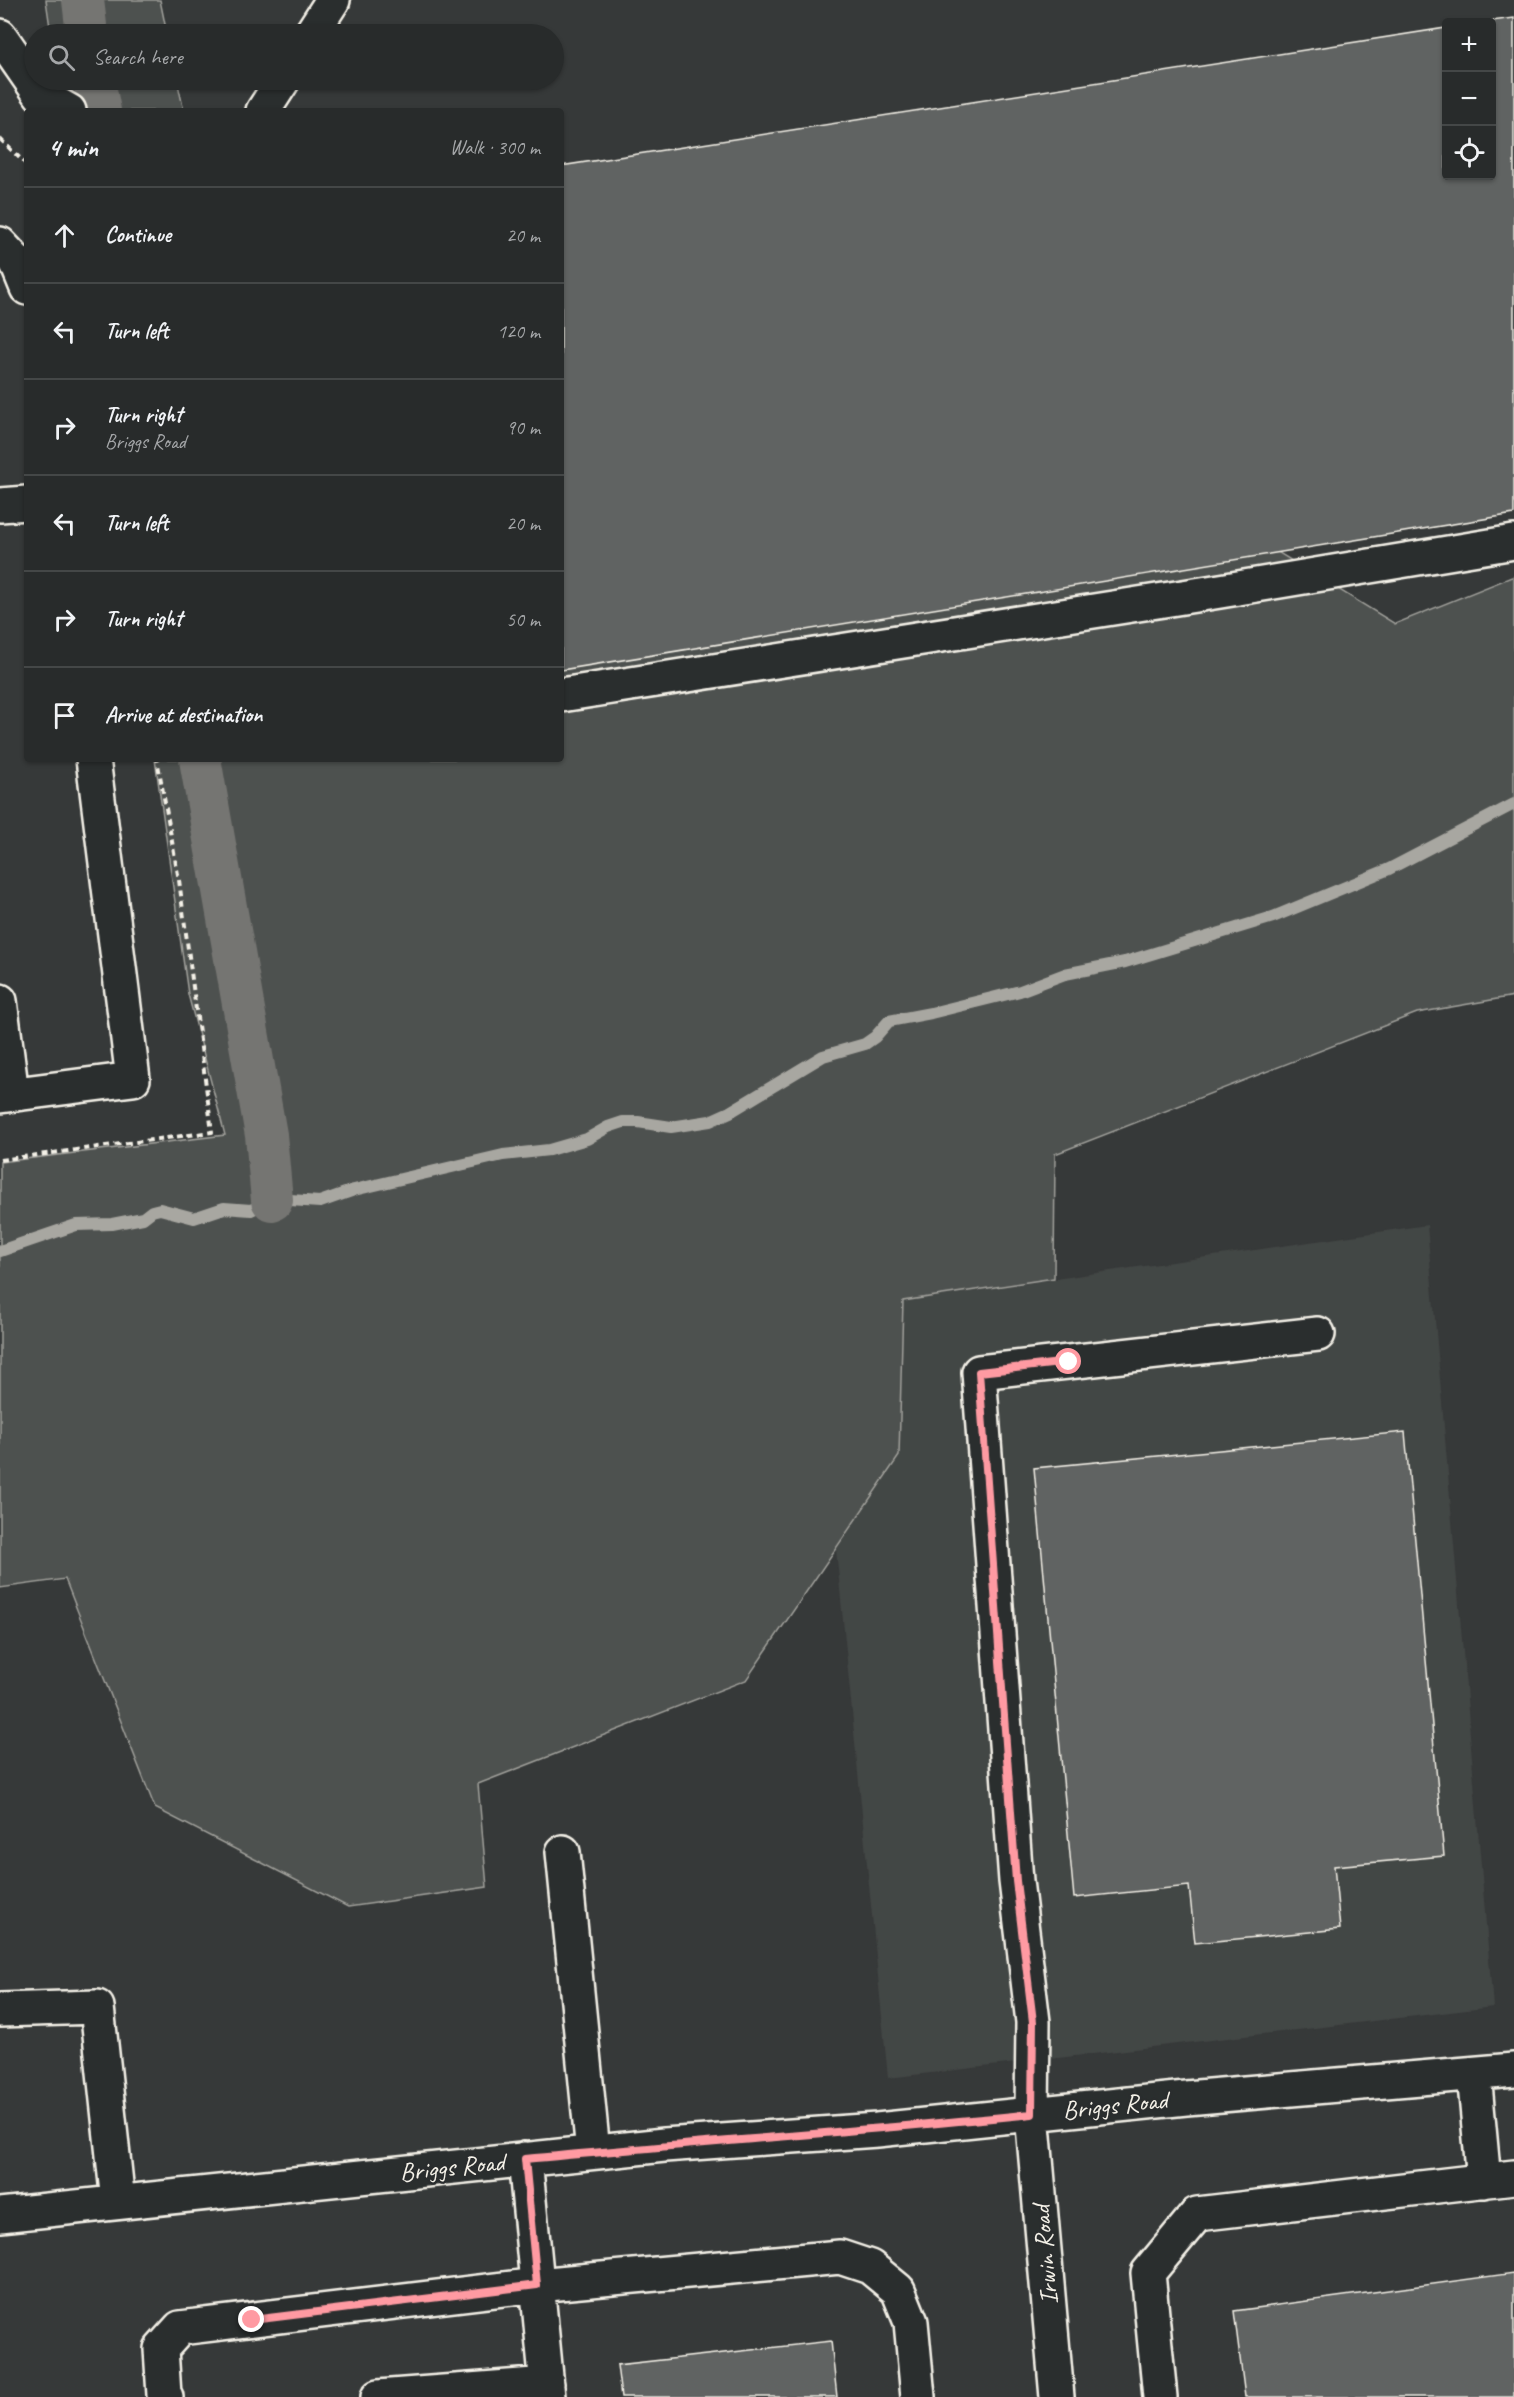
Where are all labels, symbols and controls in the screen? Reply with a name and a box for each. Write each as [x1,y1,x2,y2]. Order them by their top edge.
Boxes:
map controls [1442,18,1496,180]
button: + [1442,18,1496,72]
search box [24,24,564,90]
icon: search [45,41,78,74]
text: Search here [93,43,183,71]
button: − [1442,72,1496,126]
button: locate [1442,126,1496,180]
text: 4 min [48,131,98,164]
text: Walk · 300 m [450,135,540,160]
icon: ahead [48,219,81,252]
text: Continue [105,221,171,249]
text: 20 m [506,223,540,248]
icon: left [48,315,81,348]
text: Turn left [105,317,169,345]
text: 120 m [497,319,540,344]
text: Turn right [105,401,182,429]
icon: right [48,411,81,444]
text: 90 m [506,415,540,440]
text: Briggs Road [105,429,186,454]
icon: left [48,507,81,540]
text: Turn left [105,509,169,537]
text: 20 m [506,511,540,536]
icon: right [48,603,81,636]
text: Turn right [105,605,182,633]
text: 50 m [506,607,540,632]
icon: arrive [48,699,81,732]
text: Arrive at destination [105,701,262,729]
route start [1055,1348,1081,1374]
street label: Briggs Road [1061,2083,1173,2127]
street label: Briggs Road [398,2145,510,2189]
street label: Irwin Road [1024,2200,1066,2306]
route end [238,2306,264,2332]

